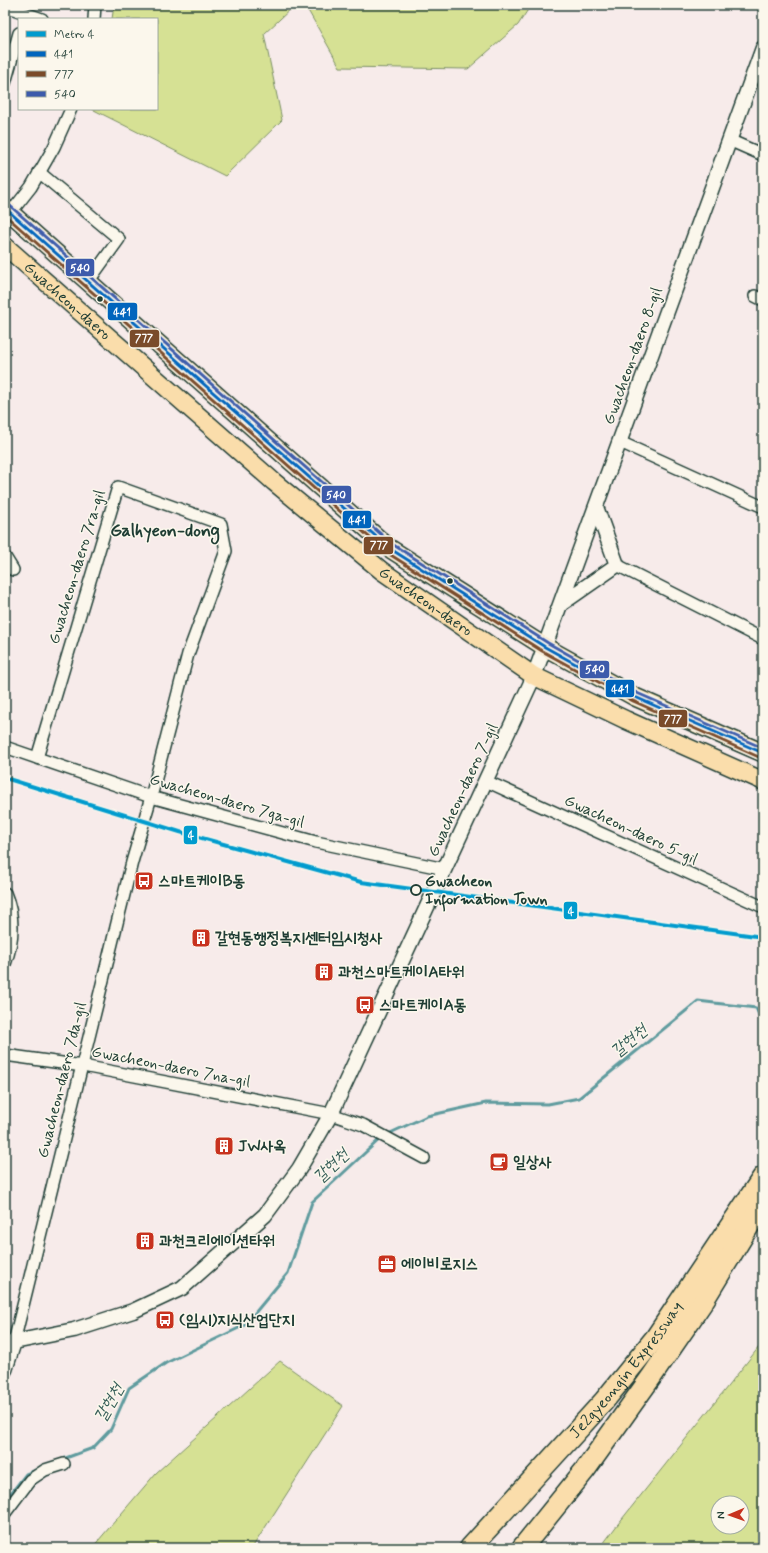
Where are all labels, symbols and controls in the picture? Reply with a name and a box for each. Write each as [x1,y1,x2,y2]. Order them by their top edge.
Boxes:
legend [18,18,158,110]
text: Metro 4 [54,27,94,43]
text: 441 [54,47,73,63]
text: 777 [54,67,74,83]
text: 540 [54,87,76,103]
street label: Gwacheon-daero [19,257,116,345]
line badge: 540 [65,258,95,277]
text: 540 [70,262,90,276]
street label: Gwacheon-daero 8-gil [598,284,668,427]
unlabelled marker [95,294,105,304]
line badge: 441 [107,302,138,321]
text: 441 [113,306,131,320]
line badge: 777 [129,329,160,348]
text: 777 [135,332,154,346]
line badge: 540 [321,485,352,504]
street label: Gwacheon-daero 7ra-gil [44,487,110,647]
text: 540 [326,489,346,503]
line badge: 441 [342,510,372,529]
text: 441 [348,514,366,528]
district label: Galhyeon-dong [110,519,220,545]
line badge: 777 [363,536,394,555]
text: 777 [370,539,389,553]
street label: Gwacheon-daero [375,561,477,641]
unlabelled marker [445,576,455,586]
line badge: 540 [579,660,610,679]
text: 540 [585,663,605,677]
line badge: 441 [605,679,635,698]
text: 441 [611,683,629,697]
line badge: 777 [658,709,688,728]
text: 777 [664,713,683,727]
street label: Gwacheon-daero 7-gil [423,720,503,860]
street label: Gwacheon-daero 7ga-gil [147,769,307,833]
street label: Gwacheon-daero 5-gil [561,790,701,870]
line badge: 4 [183,825,198,845]
text: 4 [188,829,195,843]
bus stop icon: 스마트케이B동 [133,870,155,892]
place label: 스마트케이B동 [158,871,246,892]
place label: Gwacheon Information Town [425,871,548,912]
marker: Gwacheon Information Town [410,884,422,896]
line badge: 4 [563,901,578,920]
text: 4 [568,905,575,919]
building icon: 갈현동행정복지센터임시청사 [190,927,212,949]
place label: 갈현동행정복지센터임시청사 [215,928,383,949]
building icon: 과천스마트케이A타워 [313,961,335,983]
place label: 과천스마트케이A타워 [338,962,464,983]
bus stop icon: 스마트케이A동 [354,994,376,1016]
place label: 스마트케이A동 [379,995,467,1016]
street label: Gwacheon-daero 7da-gil [32,1000,92,1160]
water label: 갈현천 [606,1018,654,1062]
street label: Gwacheon-daero 7na-gil [90,1041,252,1093]
building icon: JW사옥 [213,1135,235,1157]
place label: JW사옥 [238,1136,286,1157]
water label: 갈현천 [308,1142,355,1188]
cafe icon: 일상사 [488,1151,510,1173]
place label: 일상사 [513,1152,552,1173]
building icon: 과천크리에이션타워 [134,1230,156,1252]
place label: 과천크리에이션타워 [159,1231,275,1252]
office icon: 에이비로지스 [376,1253,398,1275]
place label: 에이비로지스 [401,1254,478,1275]
street label: Je2gyeongin Expressway [565,1297,687,1443]
bus stop icon: (임시)지식산업단지 [154,1309,176,1331]
place label: (임시)지식산업단지 [179,1310,295,1331]
water label: 갈현천 [89,1378,130,1426]
north arrow [710,1495,750,1535]
text: N [714,1511,728,1519]

